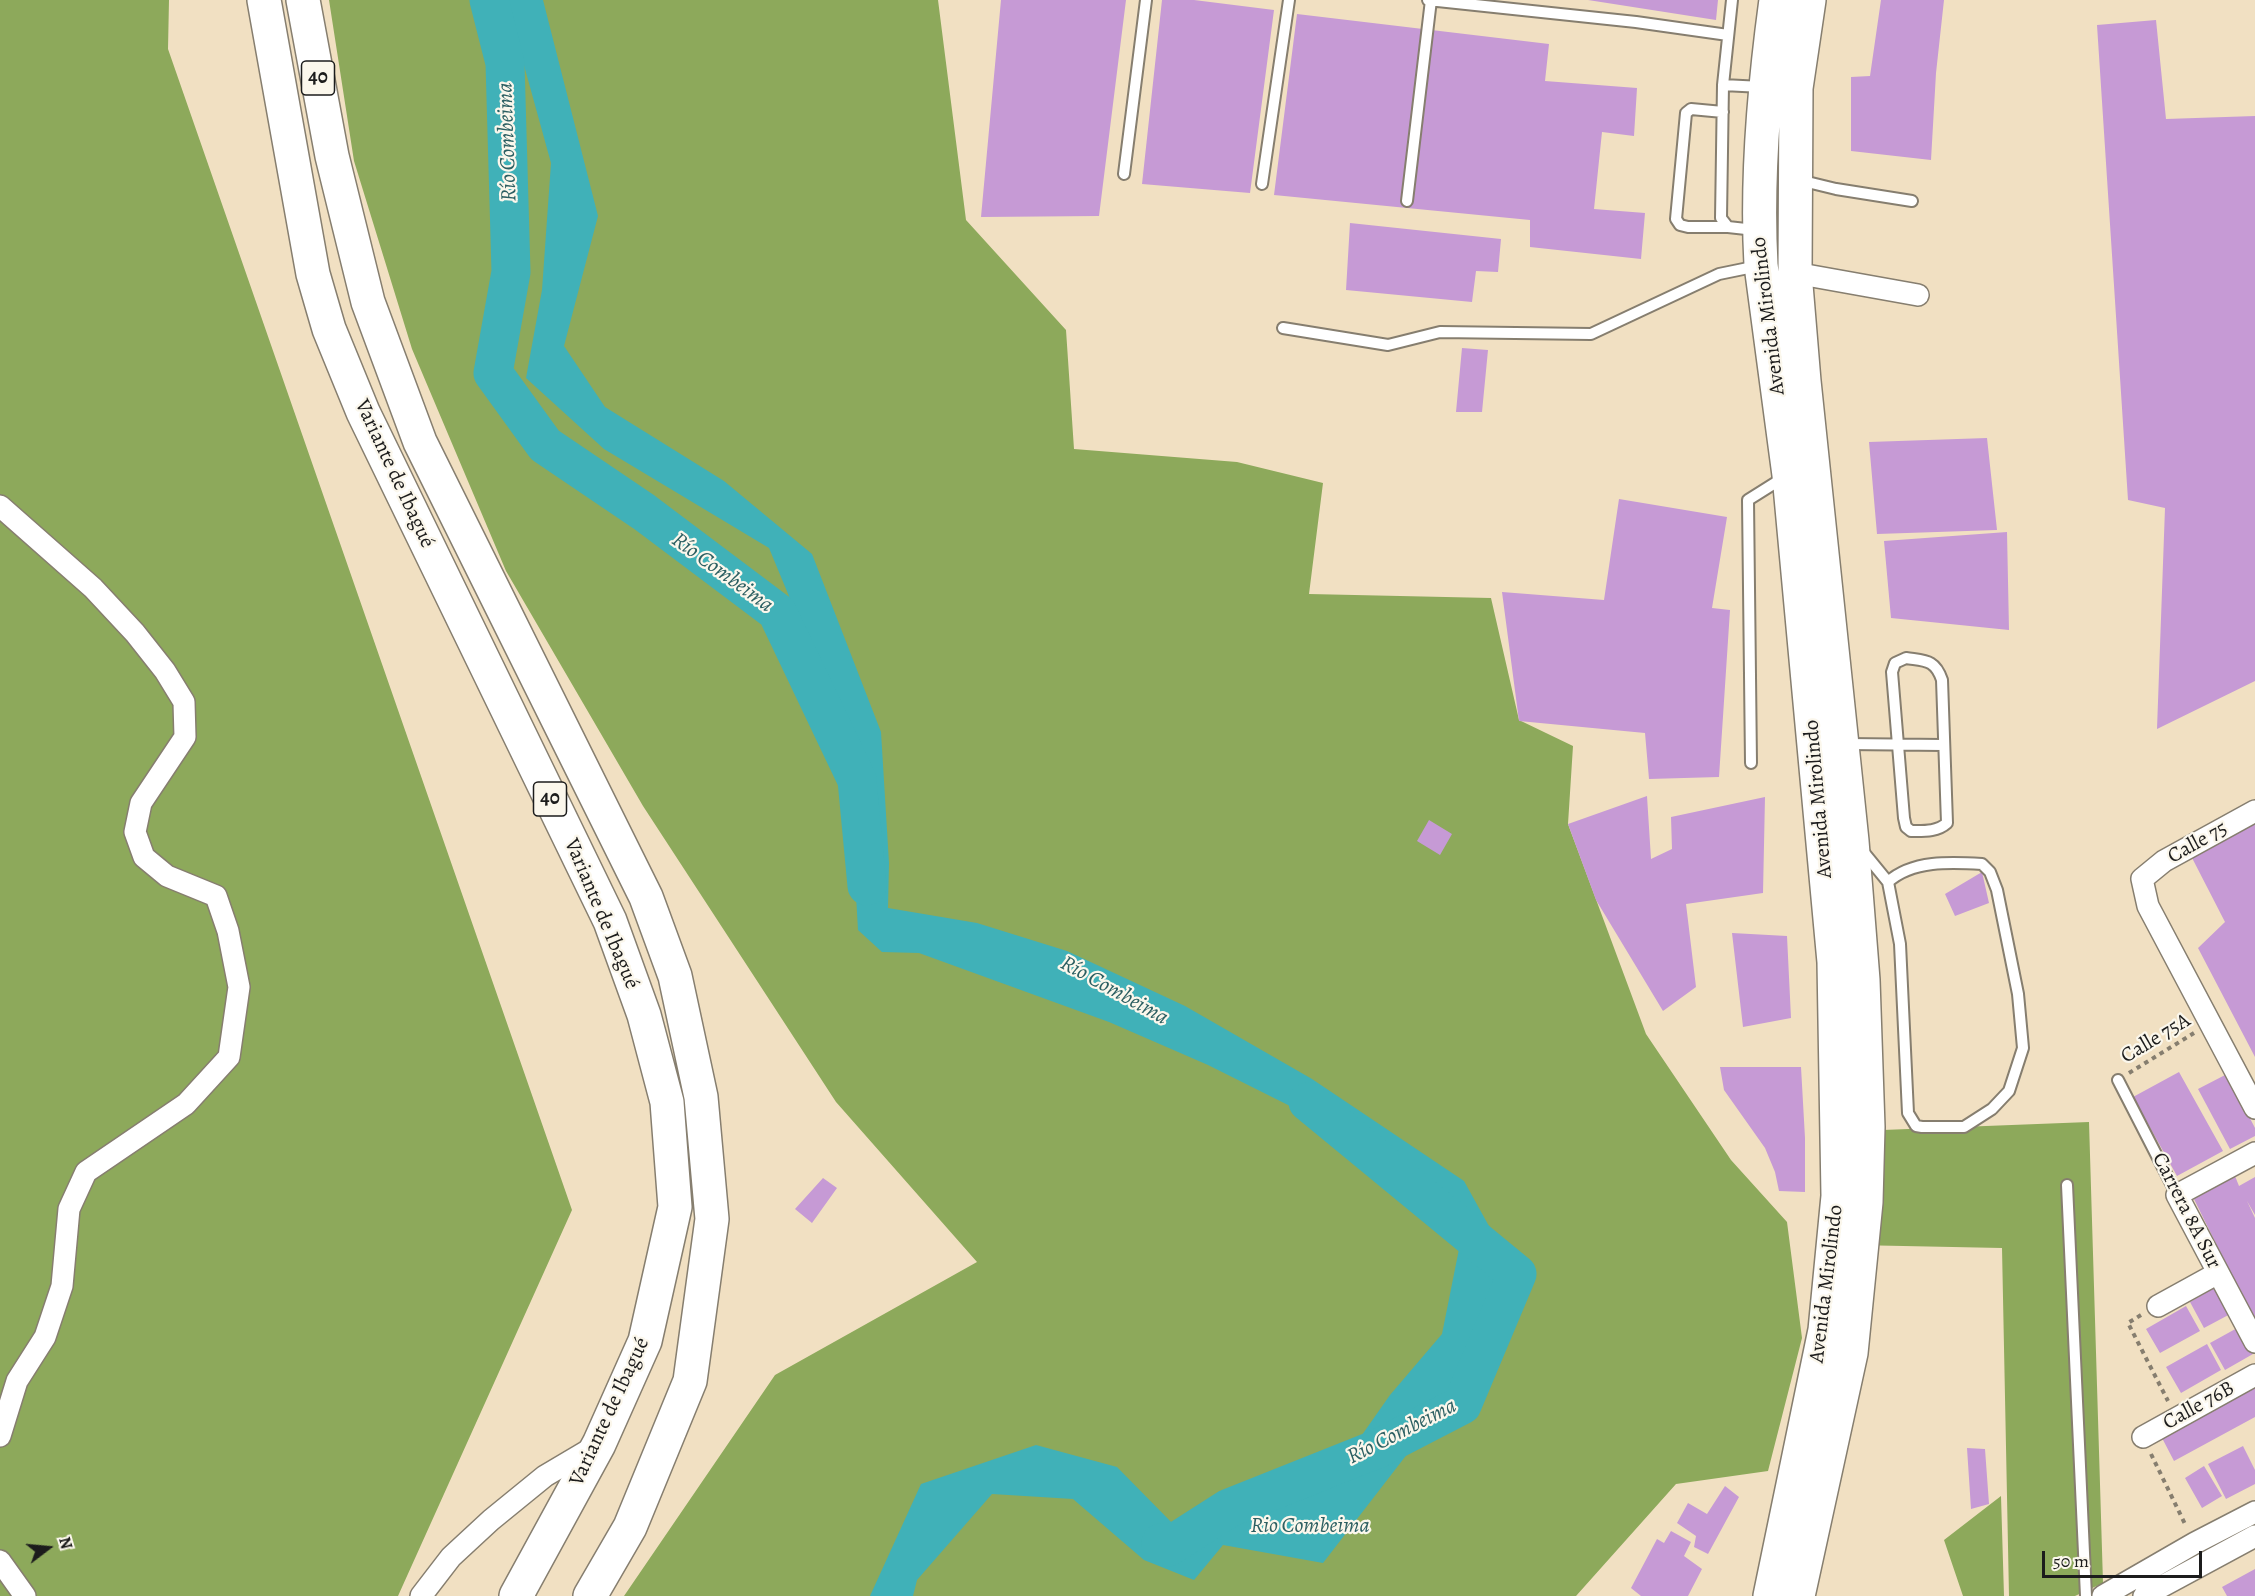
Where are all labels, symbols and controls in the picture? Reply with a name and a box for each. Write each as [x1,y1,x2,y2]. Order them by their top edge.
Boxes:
road number: 40 [302,61,334,95]
water label: Río Combeima [493,82,523,202]
street label: Avenida Mirolindo [1747,236,1791,396]
street label: Variante de Ibagué [349,396,439,552]
water label: Río Combeima [666,527,778,619]
street label: Avenida Mirolindo [1800,719,1838,879]
road number: 40 [534,782,566,816]
street label: Calle 75 [2164,816,2232,870]
street label: Variante de Ibagué [558,835,644,993]
water label: Río Combeima [1056,951,1172,1031]
street label: Calle 75A [2117,1008,2195,1070]
street label: Carrera 8A Sur [2146,1149,2226,1273]
street label: Avenida Mirolindo [1805,1204,1849,1364]
street label: Variante de Ibagué [565,1334,655,1490]
street label: Calle 76B [2159,1376,2239,1436]
water label: Río Combeima [1343,1393,1461,1471]
water label: Rio Combeima [1250,1514,1370,1540]
north arrow [18,1518,78,1578]
text: N [53,1534,77,1552]
scale bar [2045,1539,2206,1577]
text: 50 m [2053,1549,2089,1573]

